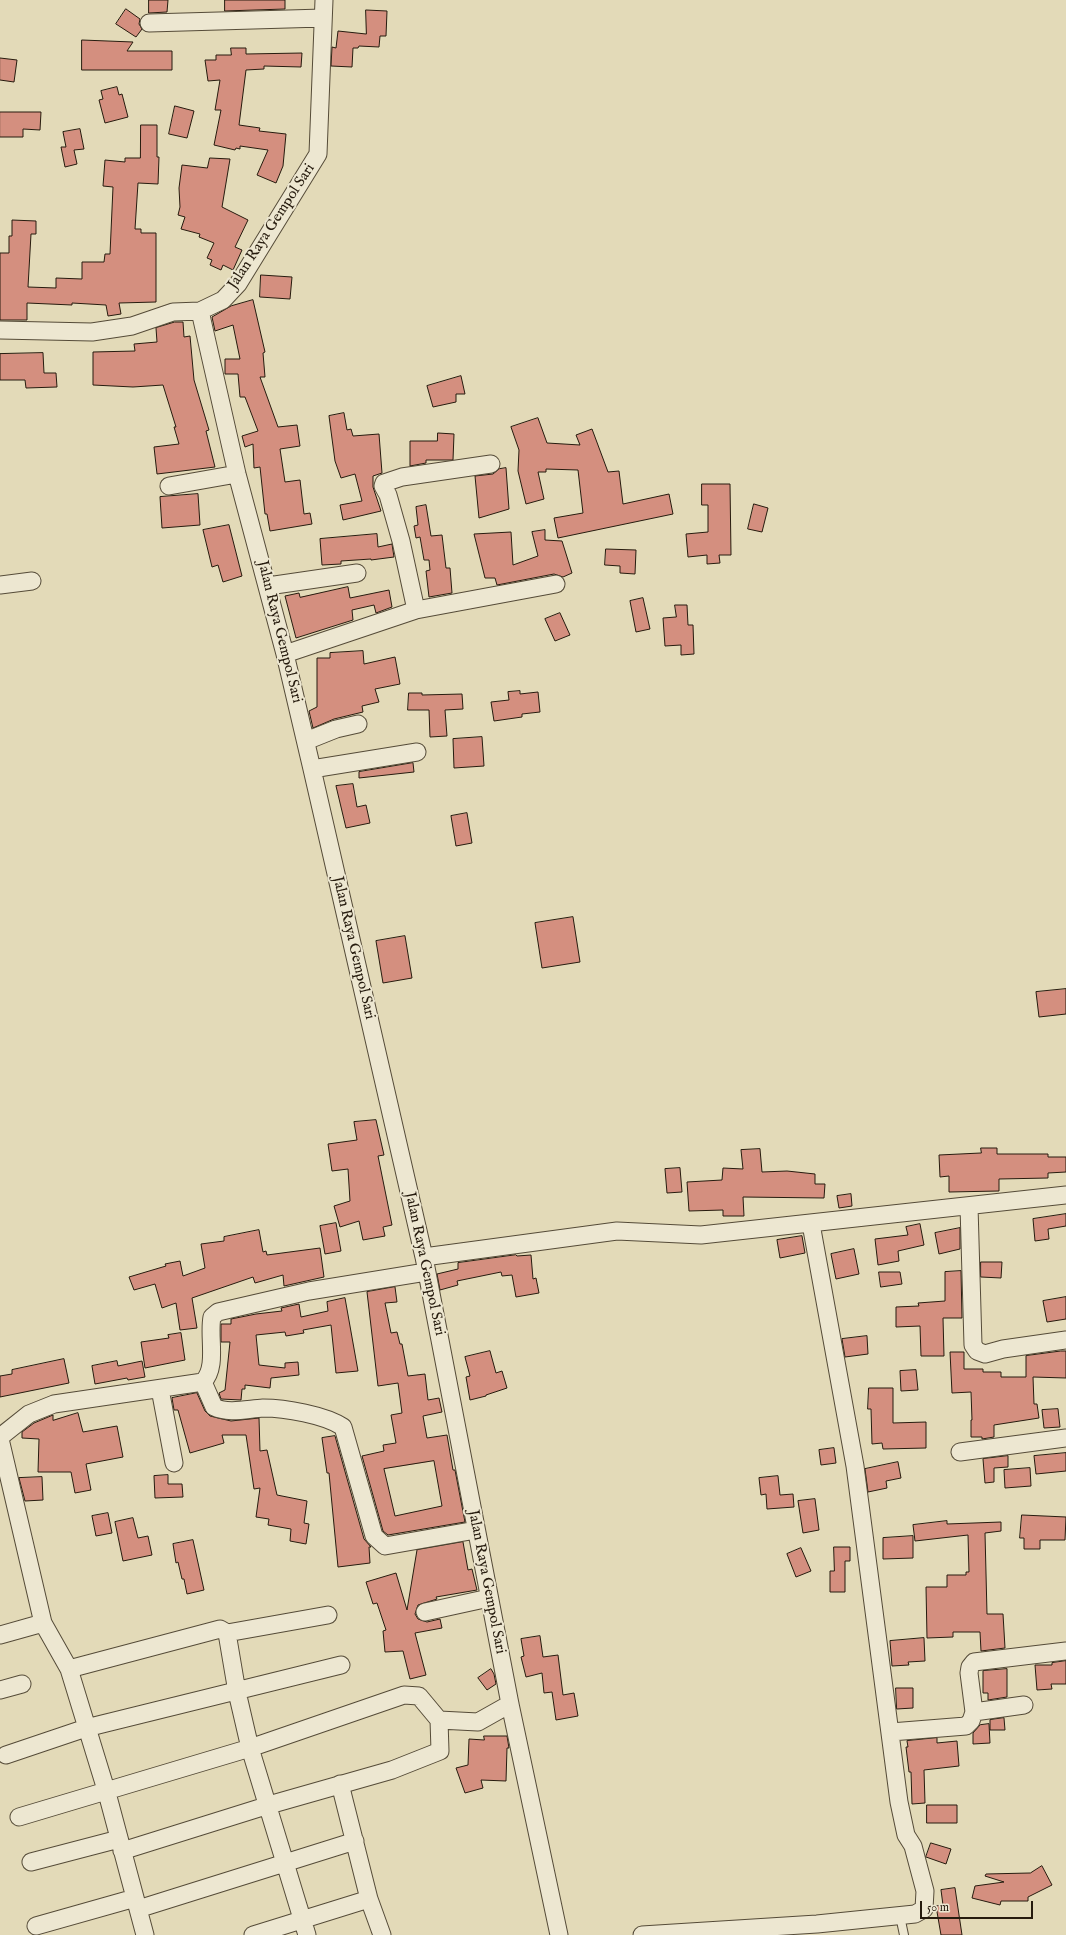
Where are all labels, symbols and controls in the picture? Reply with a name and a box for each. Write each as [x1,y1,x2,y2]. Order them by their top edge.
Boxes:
street label: Jalan Raya Gempol Sari [225,161,319,293]
street label: Jalan Raya Gempol Sari [253,559,305,705]
street label: Jalan Raya Gempol Sari [328,875,378,1021]
street label: Jalan Raya Gempol Sari [400,1191,448,1337]
street label: Jalan Raya Gempol Sari [463,1508,509,1656]
scale bar [922,1893,1035,1919]
text: 50 m [927,1900,949,1915]

